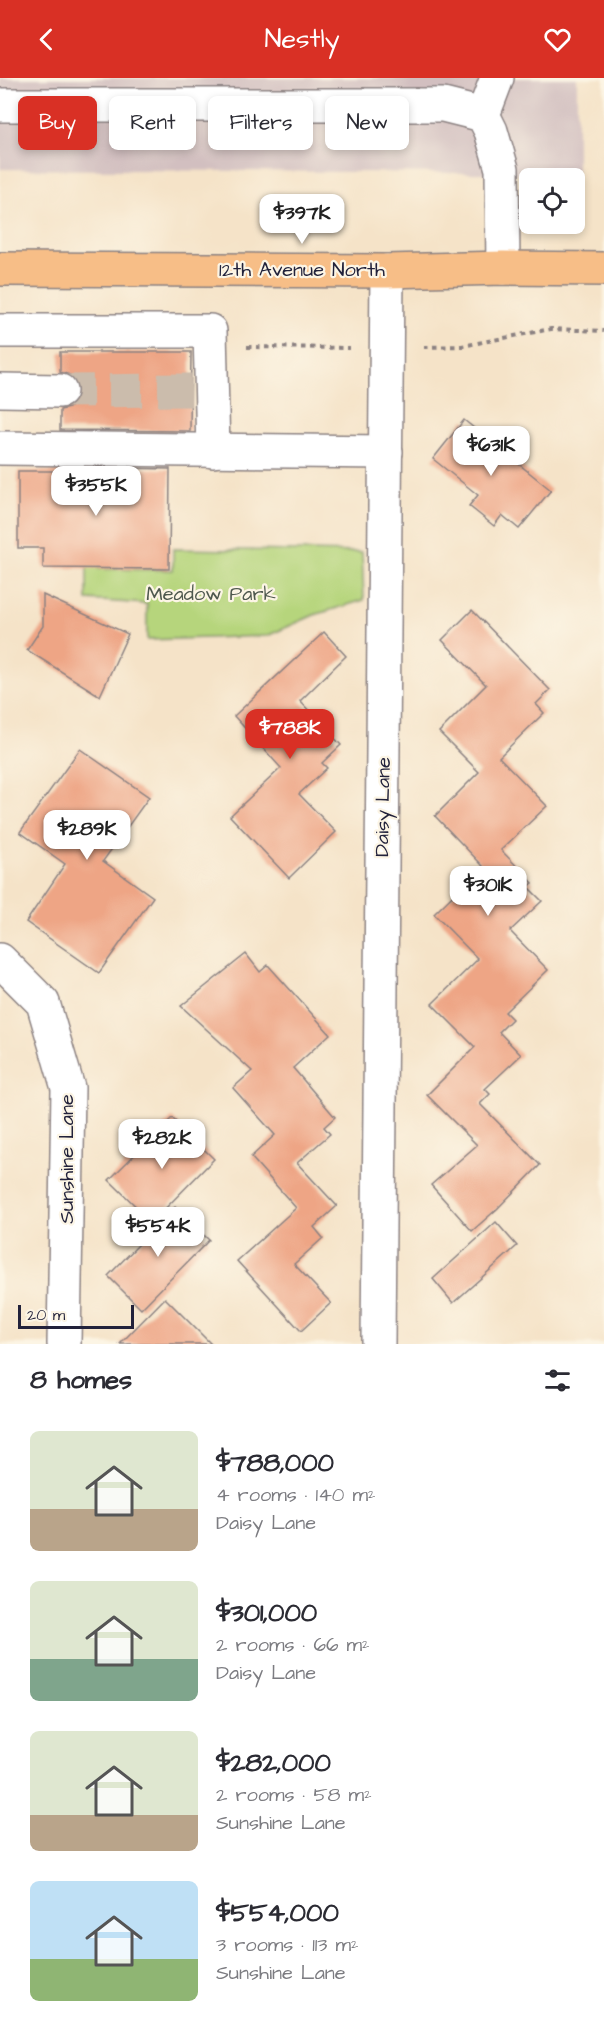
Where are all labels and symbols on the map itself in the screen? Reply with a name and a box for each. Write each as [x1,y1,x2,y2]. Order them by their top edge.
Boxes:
pin: $397K [260,194,344,245]
street label: 12th Avenue North [219,256,385,284]
pin: $631K [449,426,533,477]
pin: $355K [54,466,138,517]
park label: Meadow Park [146,580,276,608]
pin: $788K [248,709,332,760]
street label: Daisy Lane [368,757,399,857]
pin: $289K [45,810,129,861]
pin: $301K [446,866,530,917]
street label: Sunshine Lane [53,1094,81,1224]
pin: $282K [120,1119,204,1170]
pin: $554K [116,1207,200,1258]
scale bar [18,1302,134,1330]

